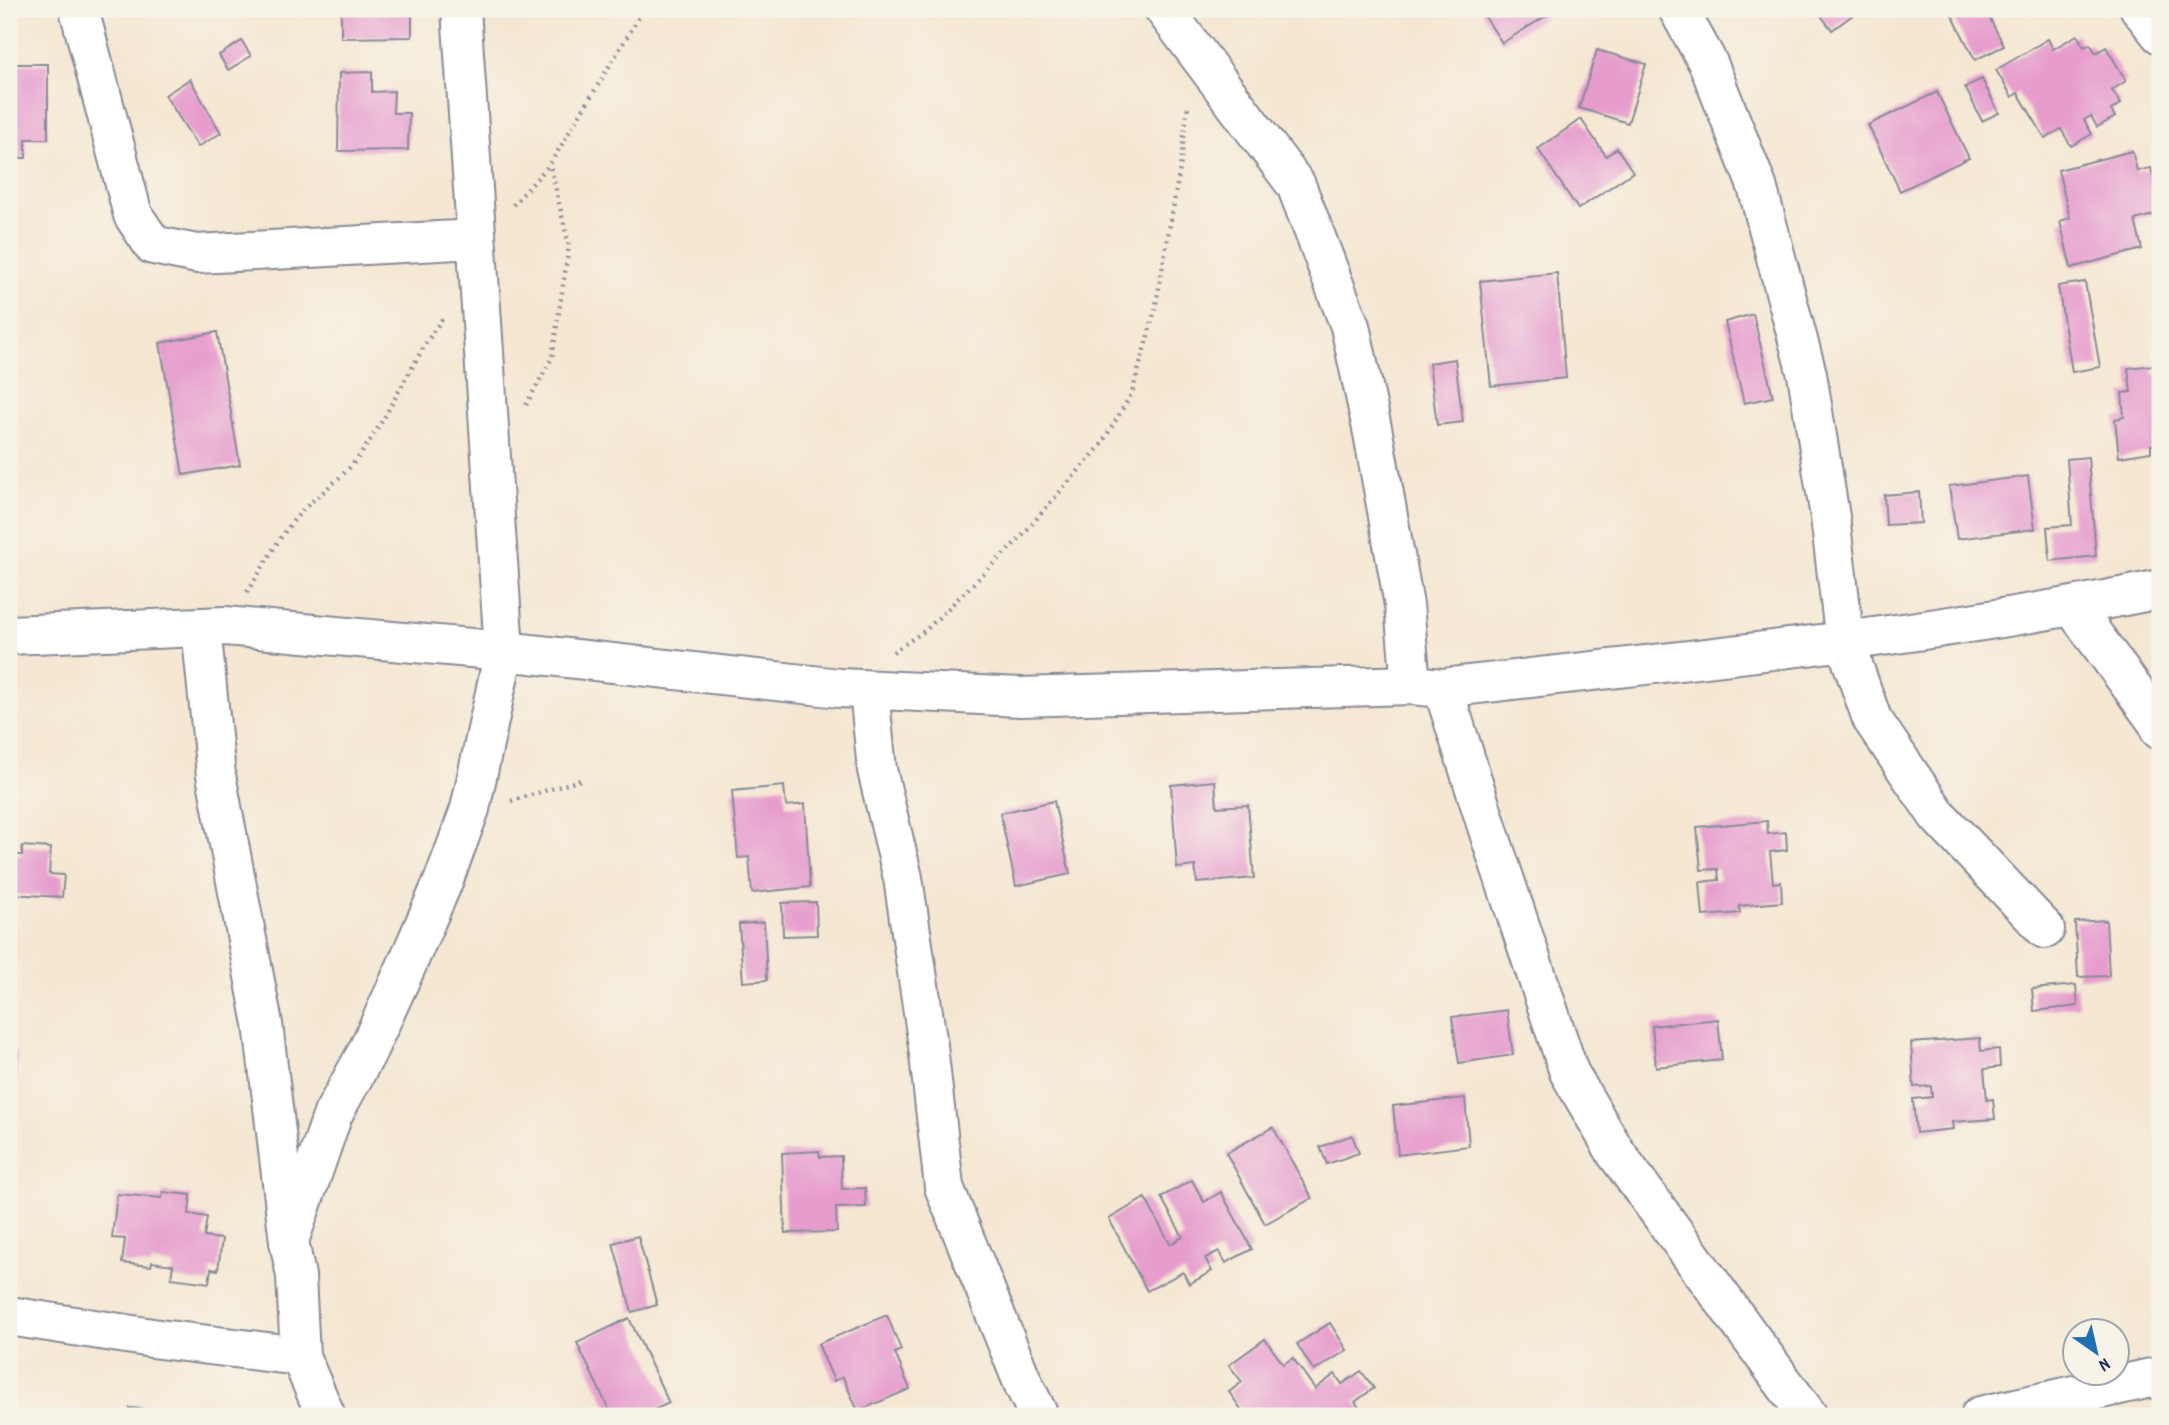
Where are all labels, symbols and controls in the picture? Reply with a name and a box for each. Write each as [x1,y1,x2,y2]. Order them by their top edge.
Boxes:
north arrow [2060,1316,2130,1386]
text: N [2092,1349,2115,1377]

